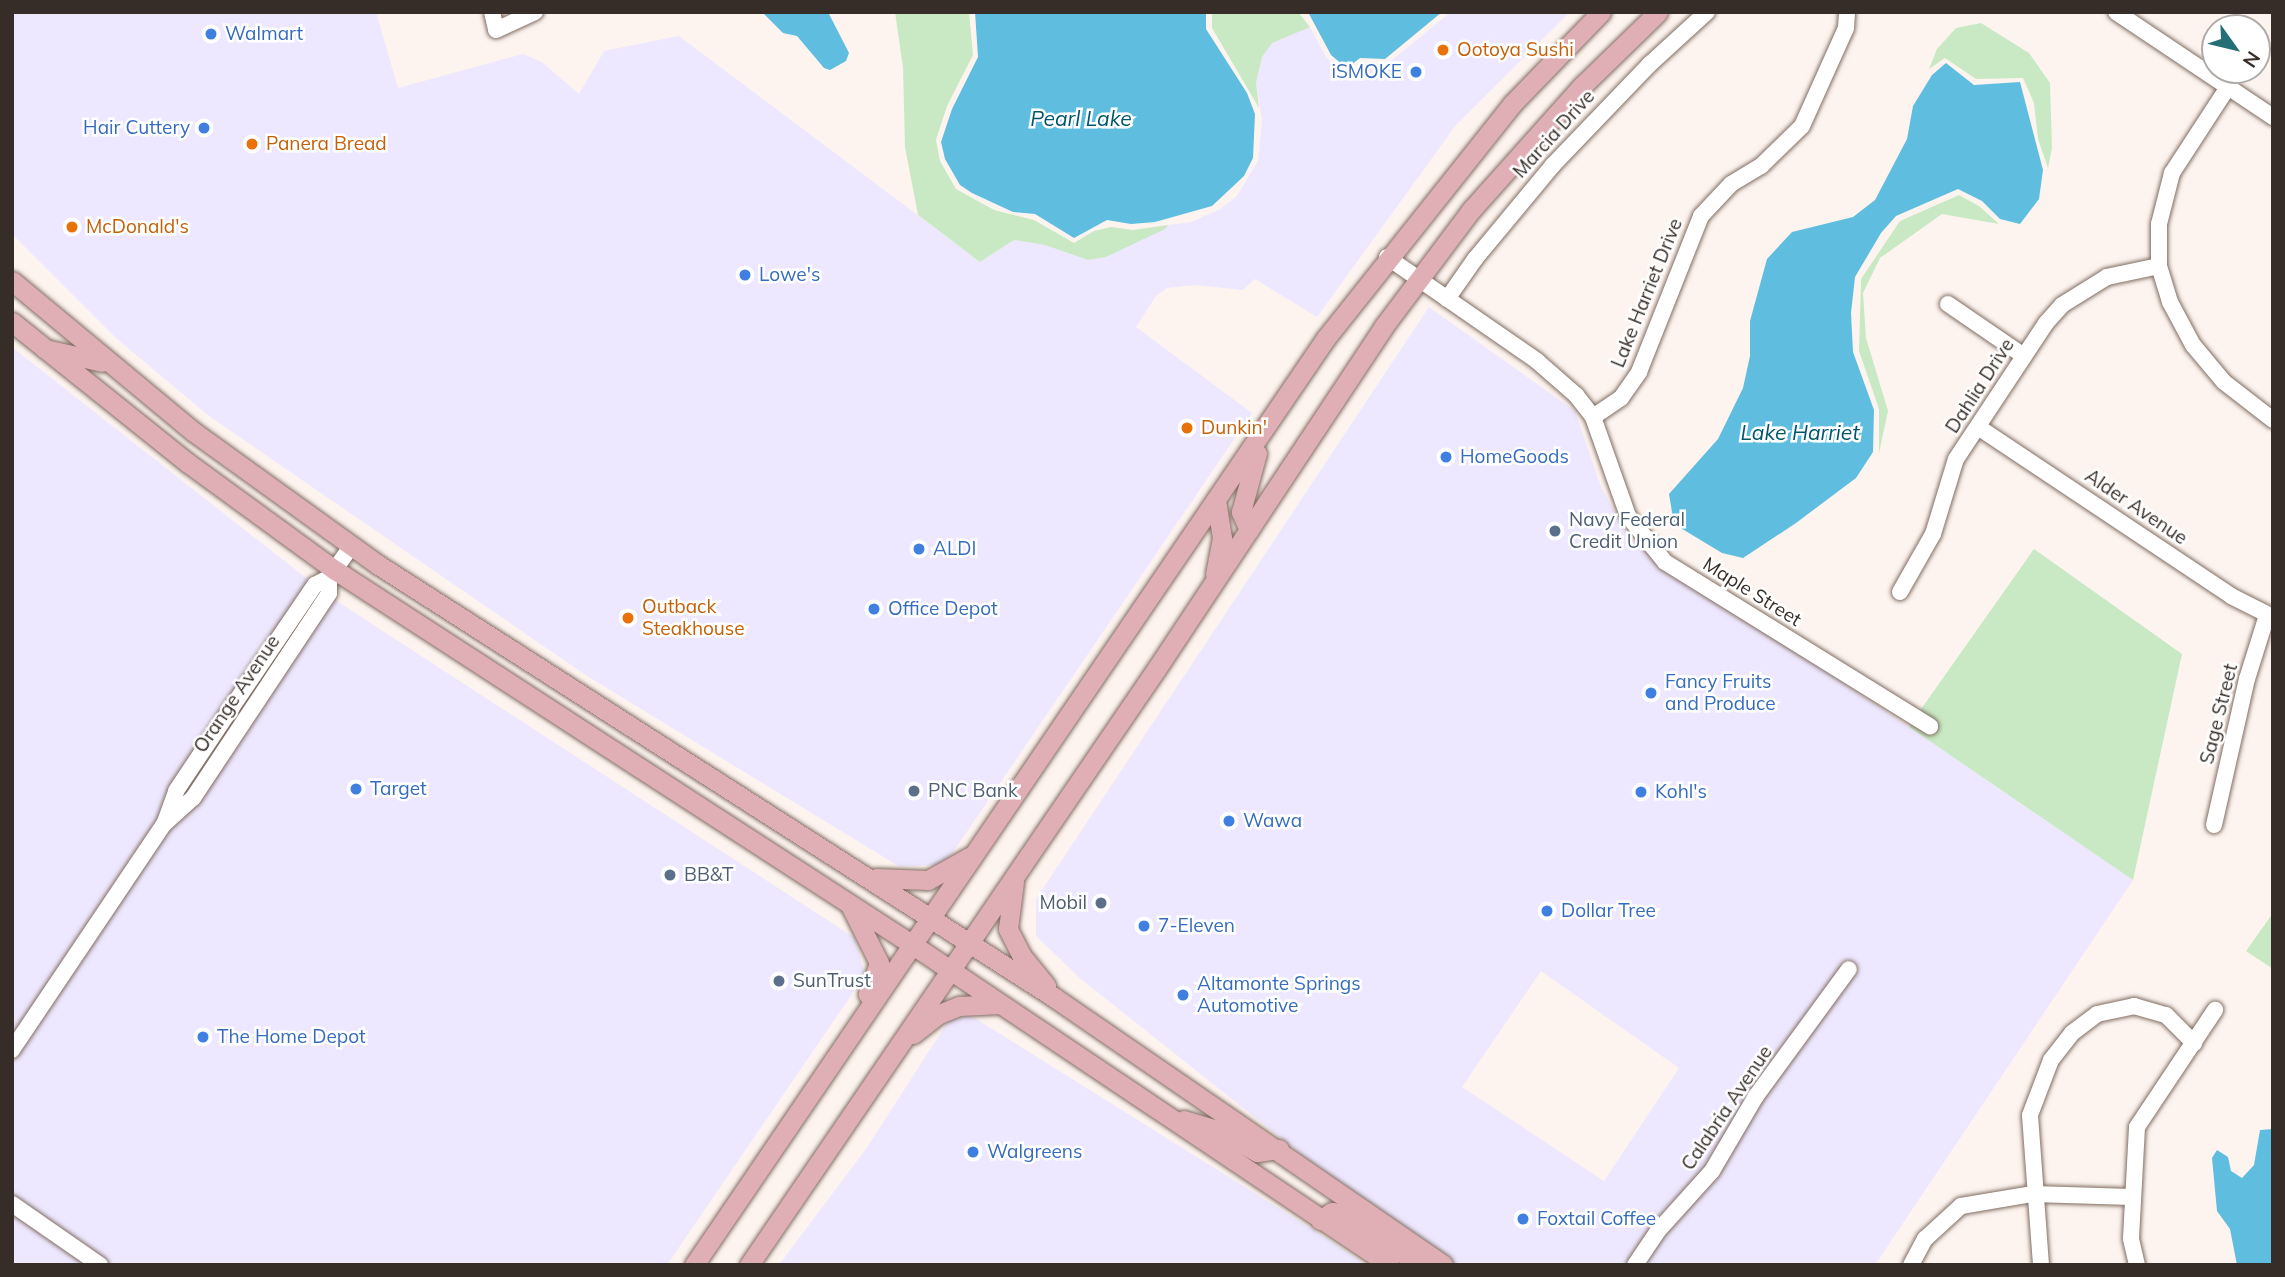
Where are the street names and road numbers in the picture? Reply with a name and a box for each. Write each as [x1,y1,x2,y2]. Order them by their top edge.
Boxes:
street label: Marcia Drive [1509,85,1599,183]
street label: Lake Harriet Drive [1607,215,1687,371]
street label: Dahlia Drive [1941,334,2019,438]
street label: Alder Avenue [2081,464,2191,550]
street label: Maple Street [1699,553,1805,631]
street label: Orange Avenue [189,631,285,757]
street label: Sage Street [2196,661,2242,767]
street label: Calabria Avenue [1677,1041,1777,1175]

